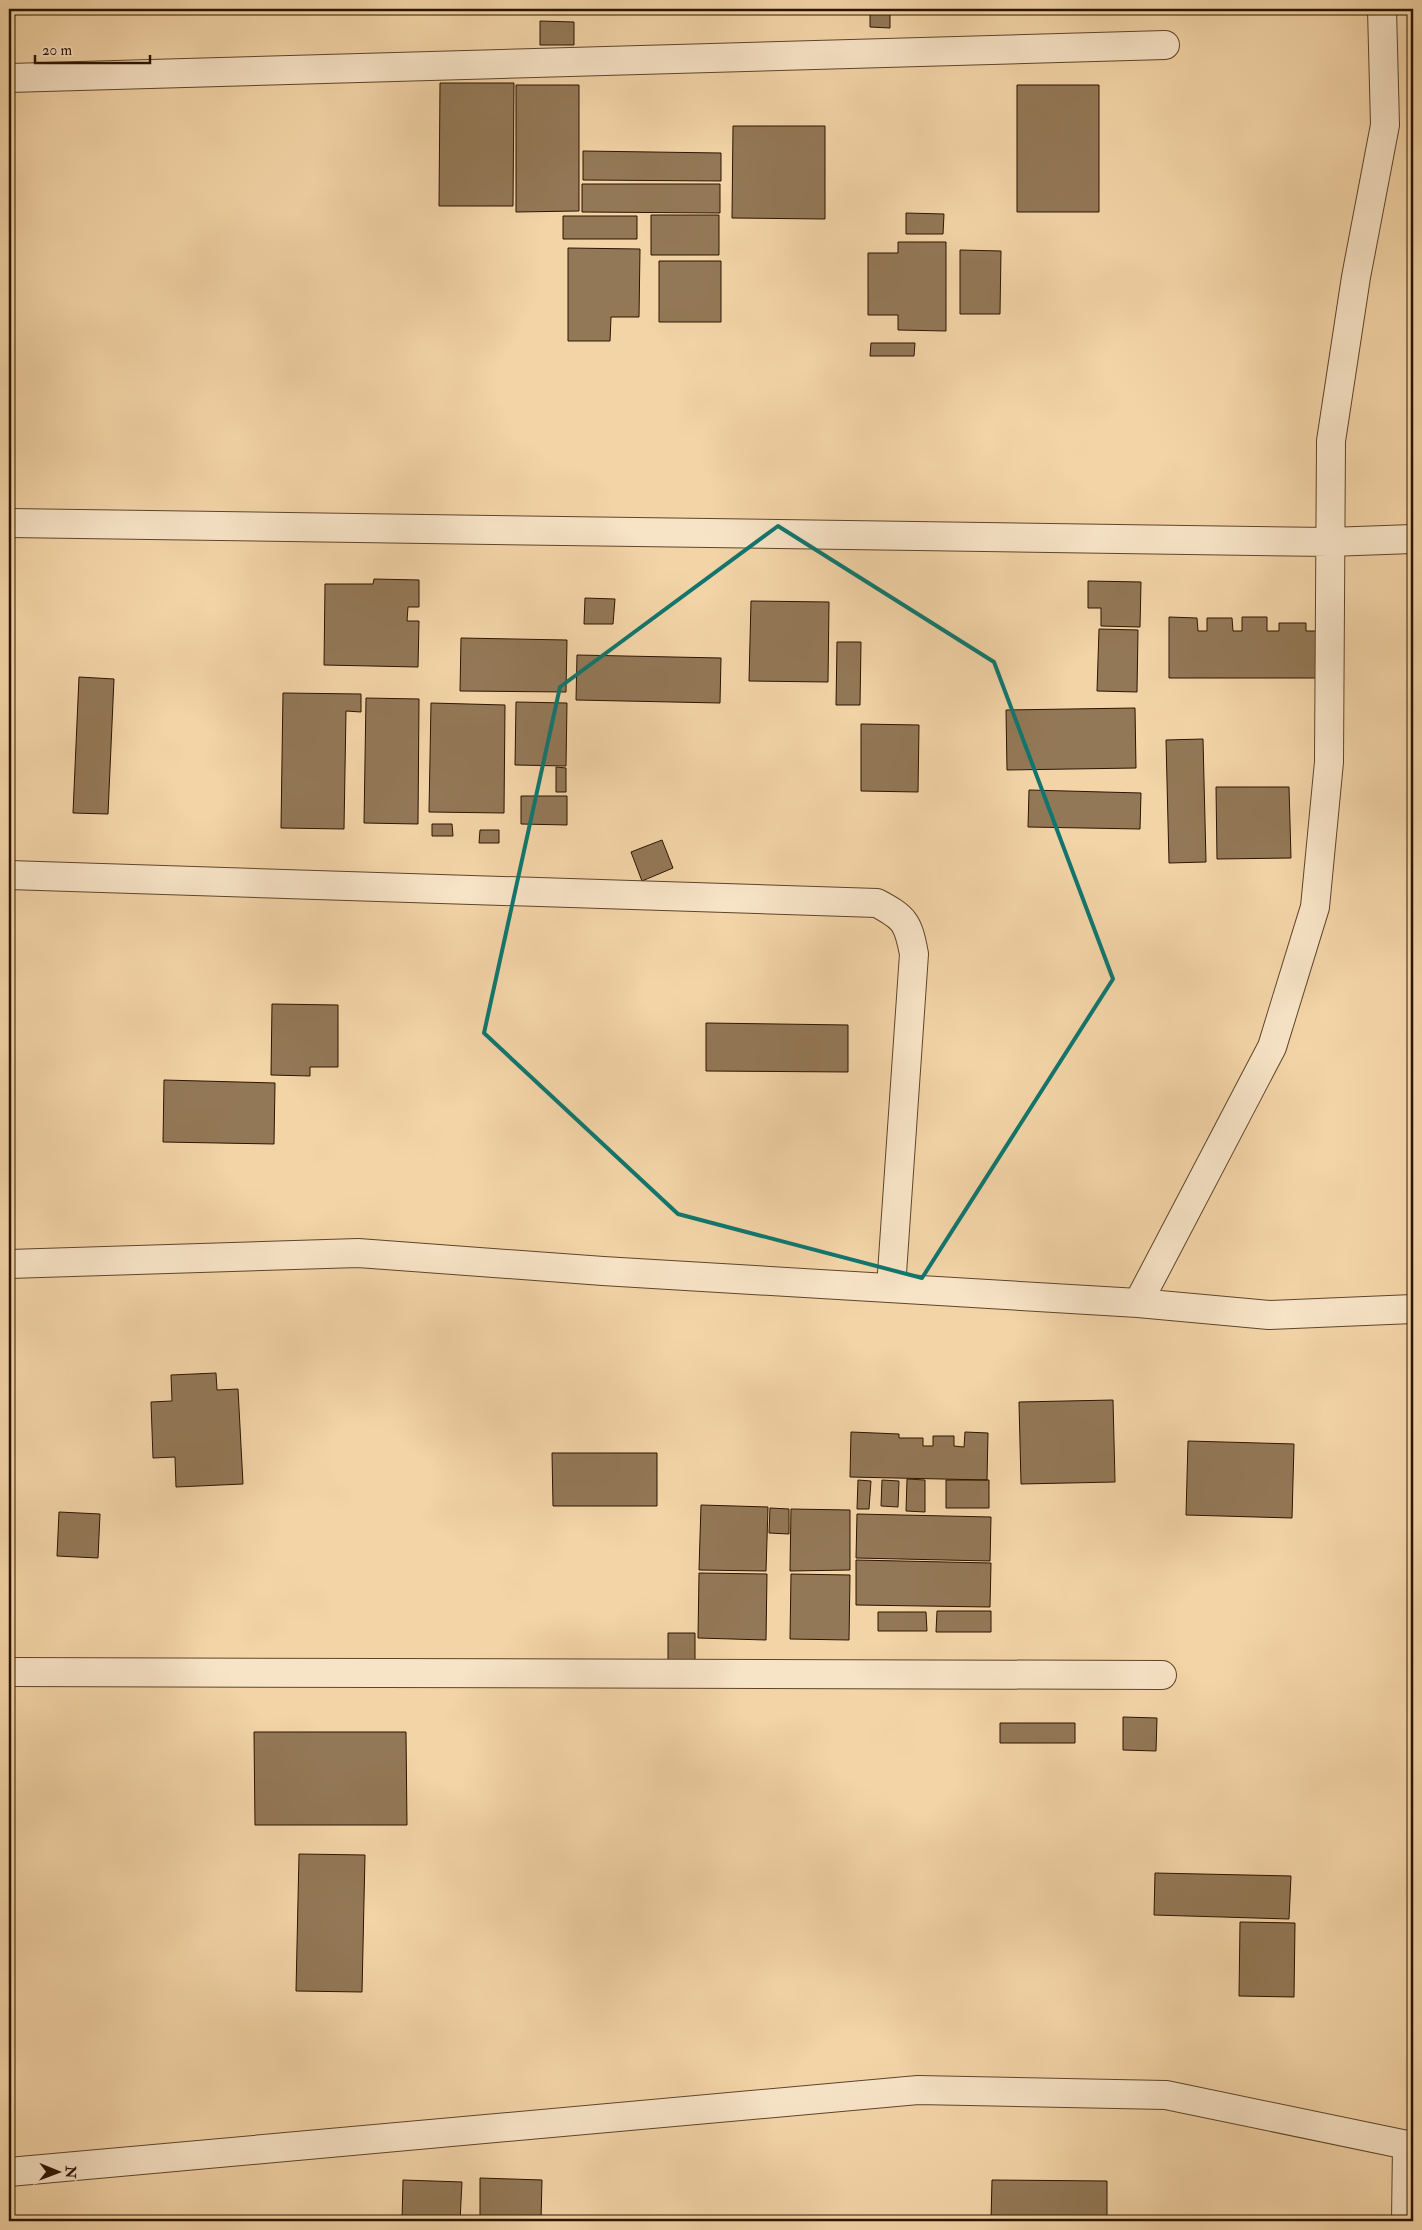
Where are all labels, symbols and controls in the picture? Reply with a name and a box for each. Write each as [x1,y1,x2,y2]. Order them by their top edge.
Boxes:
scale bar [35,32,150,64]
text: 20 m [42,41,72,60]
north arrow [32,2148,82,2198]
text: N [62,2165,79,2179]

